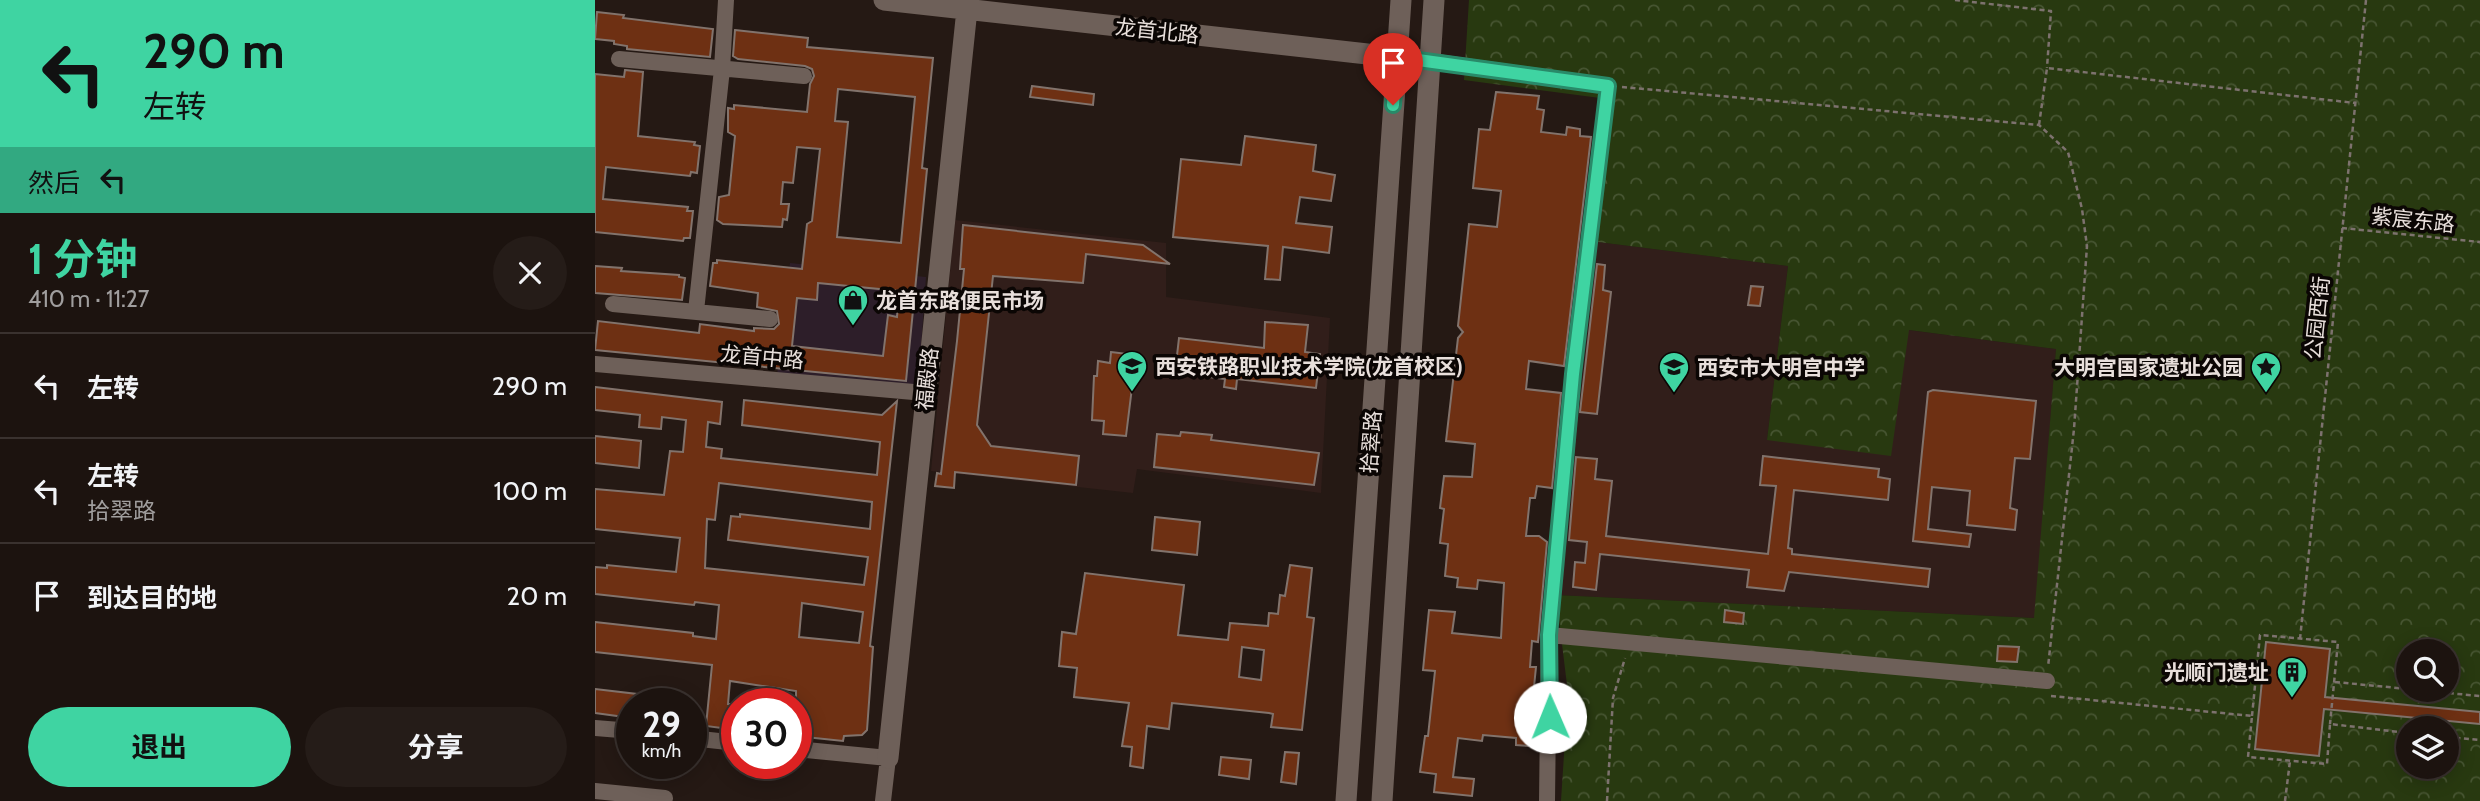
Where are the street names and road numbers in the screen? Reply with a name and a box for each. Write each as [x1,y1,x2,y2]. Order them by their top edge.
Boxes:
street label: 龙首北路 [1114,14,1200,48]
street label: 紫宸东路 [2370,203,2456,237]
street label: 公园西街 [2300,275,2334,361]
street label: 龙首中路 [719,341,805,373]
street label: 福殿路 [911,346,943,412]
street label: 拾翠路 [1356,410,1386,474]

